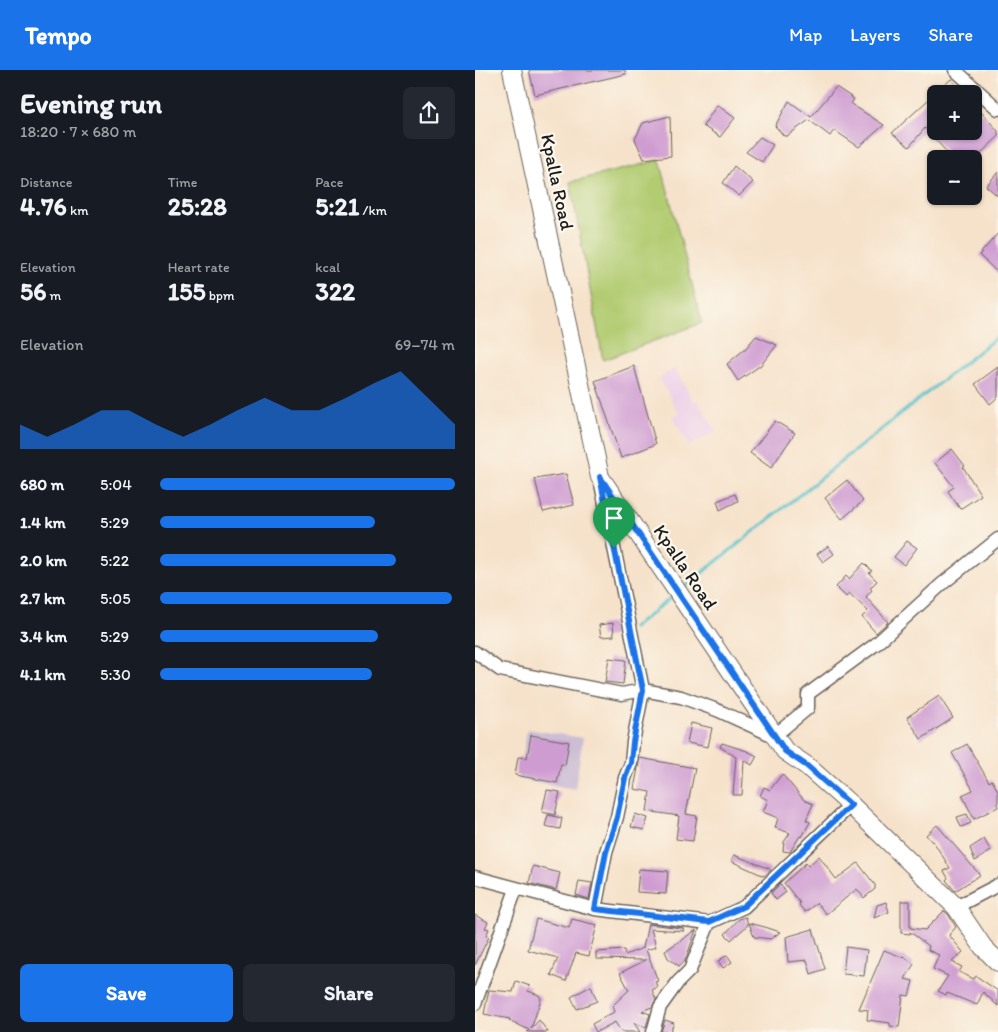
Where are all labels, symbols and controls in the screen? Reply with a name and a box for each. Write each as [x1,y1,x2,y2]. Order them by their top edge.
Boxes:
text: Tempo [25,21,92,50]
text: Map [789,24,822,46]
text: Layers [850,24,900,46]
text: Share [928,24,973,46]
map controls [927,85,982,205]
button: + [927,85,982,140]
text: Evening run [20,86,162,120]
button: share [403,87,455,139]
text: 18:20 · 7 × 680 m [20,122,137,141]
street label: Kpalla Road [536,132,579,233]
button: − [927,150,982,205]
text: Distance [20,174,72,191]
text: Time [168,174,198,191]
text: Pace [315,174,343,191]
text: 4.76 [20,191,67,221]
text: 25:28 [168,191,227,221]
text: 5:21 [315,191,359,221]
text: km [67,202,88,219]
text: /km [359,202,387,219]
text: Elevation [20,259,76,276]
text: Heart rate [168,259,230,276]
text: kcal [315,259,340,276]
text: 56 [20,276,46,306]
text: 155 [168,276,206,306]
text: 322 [315,276,355,306]
text: m [46,287,61,304]
text: bpm [206,287,235,304]
text: Elevation [20,335,84,354]
text: 69–74 m [395,335,455,354]
text: 680 m [20,475,64,494]
text: 5:04 [100,475,132,494]
pin [593,497,635,548]
icon: arrive [600,504,628,532]
text: 1.4 km [20,513,66,532]
text: 5:29 [100,513,129,532]
street label: Kpalla Road [649,520,723,615]
text: 2.0 km [20,551,67,570]
text: 5:22 [100,551,129,570]
text: 2.7 km [20,589,65,608]
text: 5:05 [100,589,131,608]
text: 3.4 km [20,627,67,646]
text: 5:29 [100,627,129,646]
text: 4.1 km [20,665,66,684]
text: 5:30 [100,665,131,684]
button: Save [20,964,233,1022]
button: Share [243,964,455,1022]

